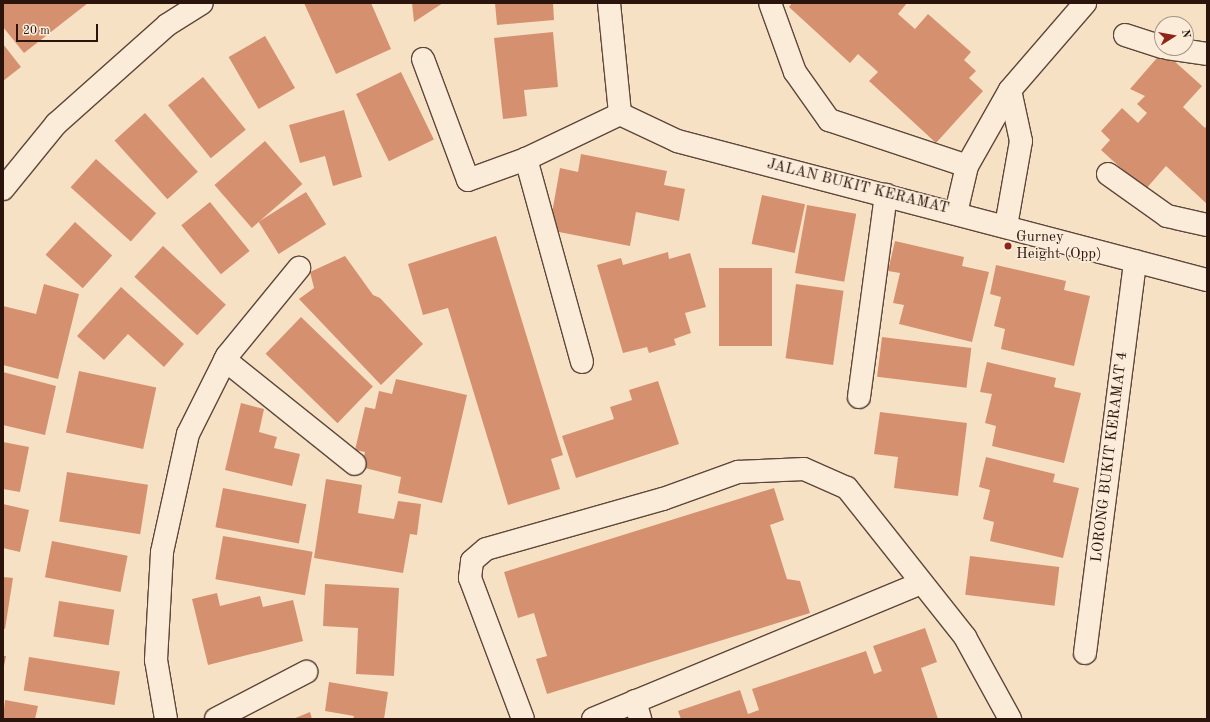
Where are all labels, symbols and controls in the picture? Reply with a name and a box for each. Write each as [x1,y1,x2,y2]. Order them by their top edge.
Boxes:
scale bar [18,16,100,42]
north arrow [1154,16,1194,56]
text: 20 m [23,25,50,37]
text: N [1179,29,1191,39]
street label: JALAN BUKIT KERAMAT [765,156,951,218]
place label: Gurney Height (Opp) [1016,228,1102,263]
marker: Gurney Height (Opp) [1003,241,1013,251]
street label: LORONG BUKIT KERAMAT 4 [1088,350,1132,564]

